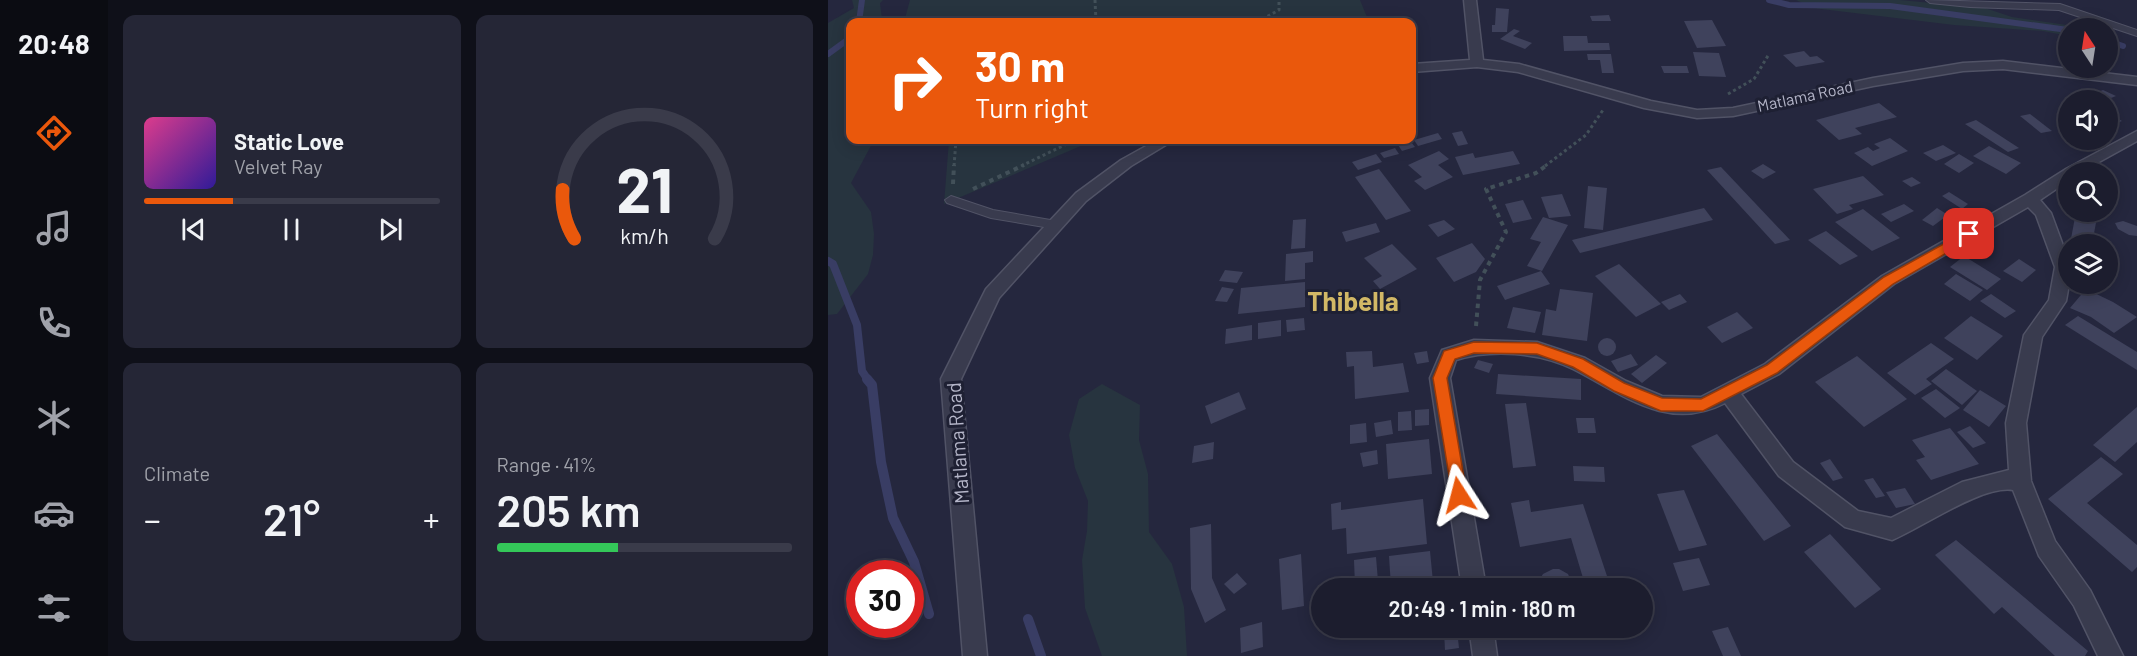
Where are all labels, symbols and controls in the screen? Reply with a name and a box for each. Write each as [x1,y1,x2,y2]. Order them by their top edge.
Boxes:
north arrow [2058,18,2118,78]
map controls [2058,18,2118,294]
text: 20:48 [18,27,90,59]
text: 30 m [975,40,1065,90]
icon: right [876,42,954,120]
street label: Matlama Road [1755,76,1854,115]
button: sound [2058,90,2118,150]
text: Turn right [975,91,1089,123]
icon: directions [33,112,75,154]
text: Static Love [234,128,344,154]
text: 21 [616,151,673,225]
text: Velvet Ray [234,154,323,178]
button: search [2058,162,2118,222]
icon: music [33,207,75,249]
pin [1943,208,1994,259]
icon: previous [177,213,210,246]
icon: pause [275,213,308,246]
icon: next [374,213,407,246]
icon: arrive [1952,217,1985,250]
text: km/h [620,223,669,248]
button: layers [2058,234,2118,294]
district label: Thibella [1307,285,1399,316]
icon: phone [33,302,75,344]
street label: Matlama Road [941,382,973,505]
icon: climate [33,397,75,439]
text: Range · 41% [497,452,596,476]
text: Climate [144,461,210,485]
position arrow [1427,463,1491,527]
text: 205 km [497,482,641,536]
text: 21° [263,491,320,545]
icon: car [33,492,75,534]
text: − [144,499,161,539]
text: + [423,499,439,539]
speed limit sign: 30 [846,560,924,638]
icon: filters [33,587,75,629]
text: 20:49 · 1 min · 180 m [1388,595,1576,621]

